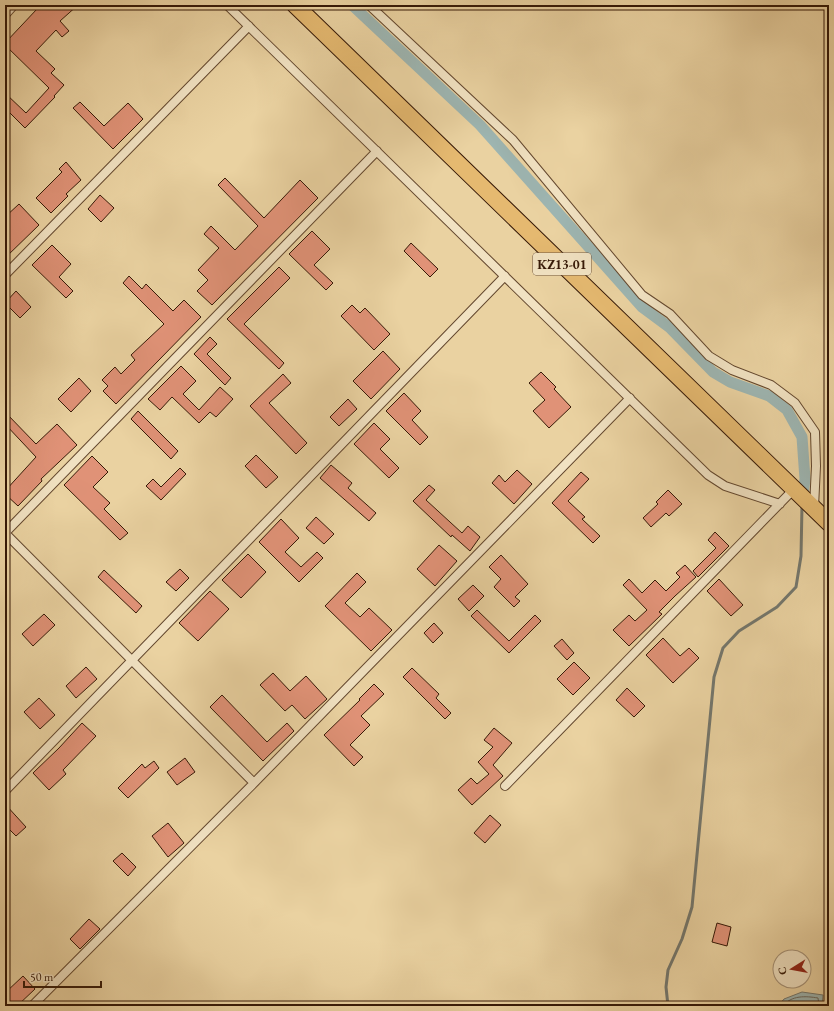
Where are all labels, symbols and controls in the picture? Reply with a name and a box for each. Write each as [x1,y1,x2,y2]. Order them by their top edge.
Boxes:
road number: KZ13-01 [533,253,591,275]
north arrow [772,949,812,989]
scale bar [24,963,101,989]
text: С [775,966,790,976]
text: 50 m [30,969,54,985]

